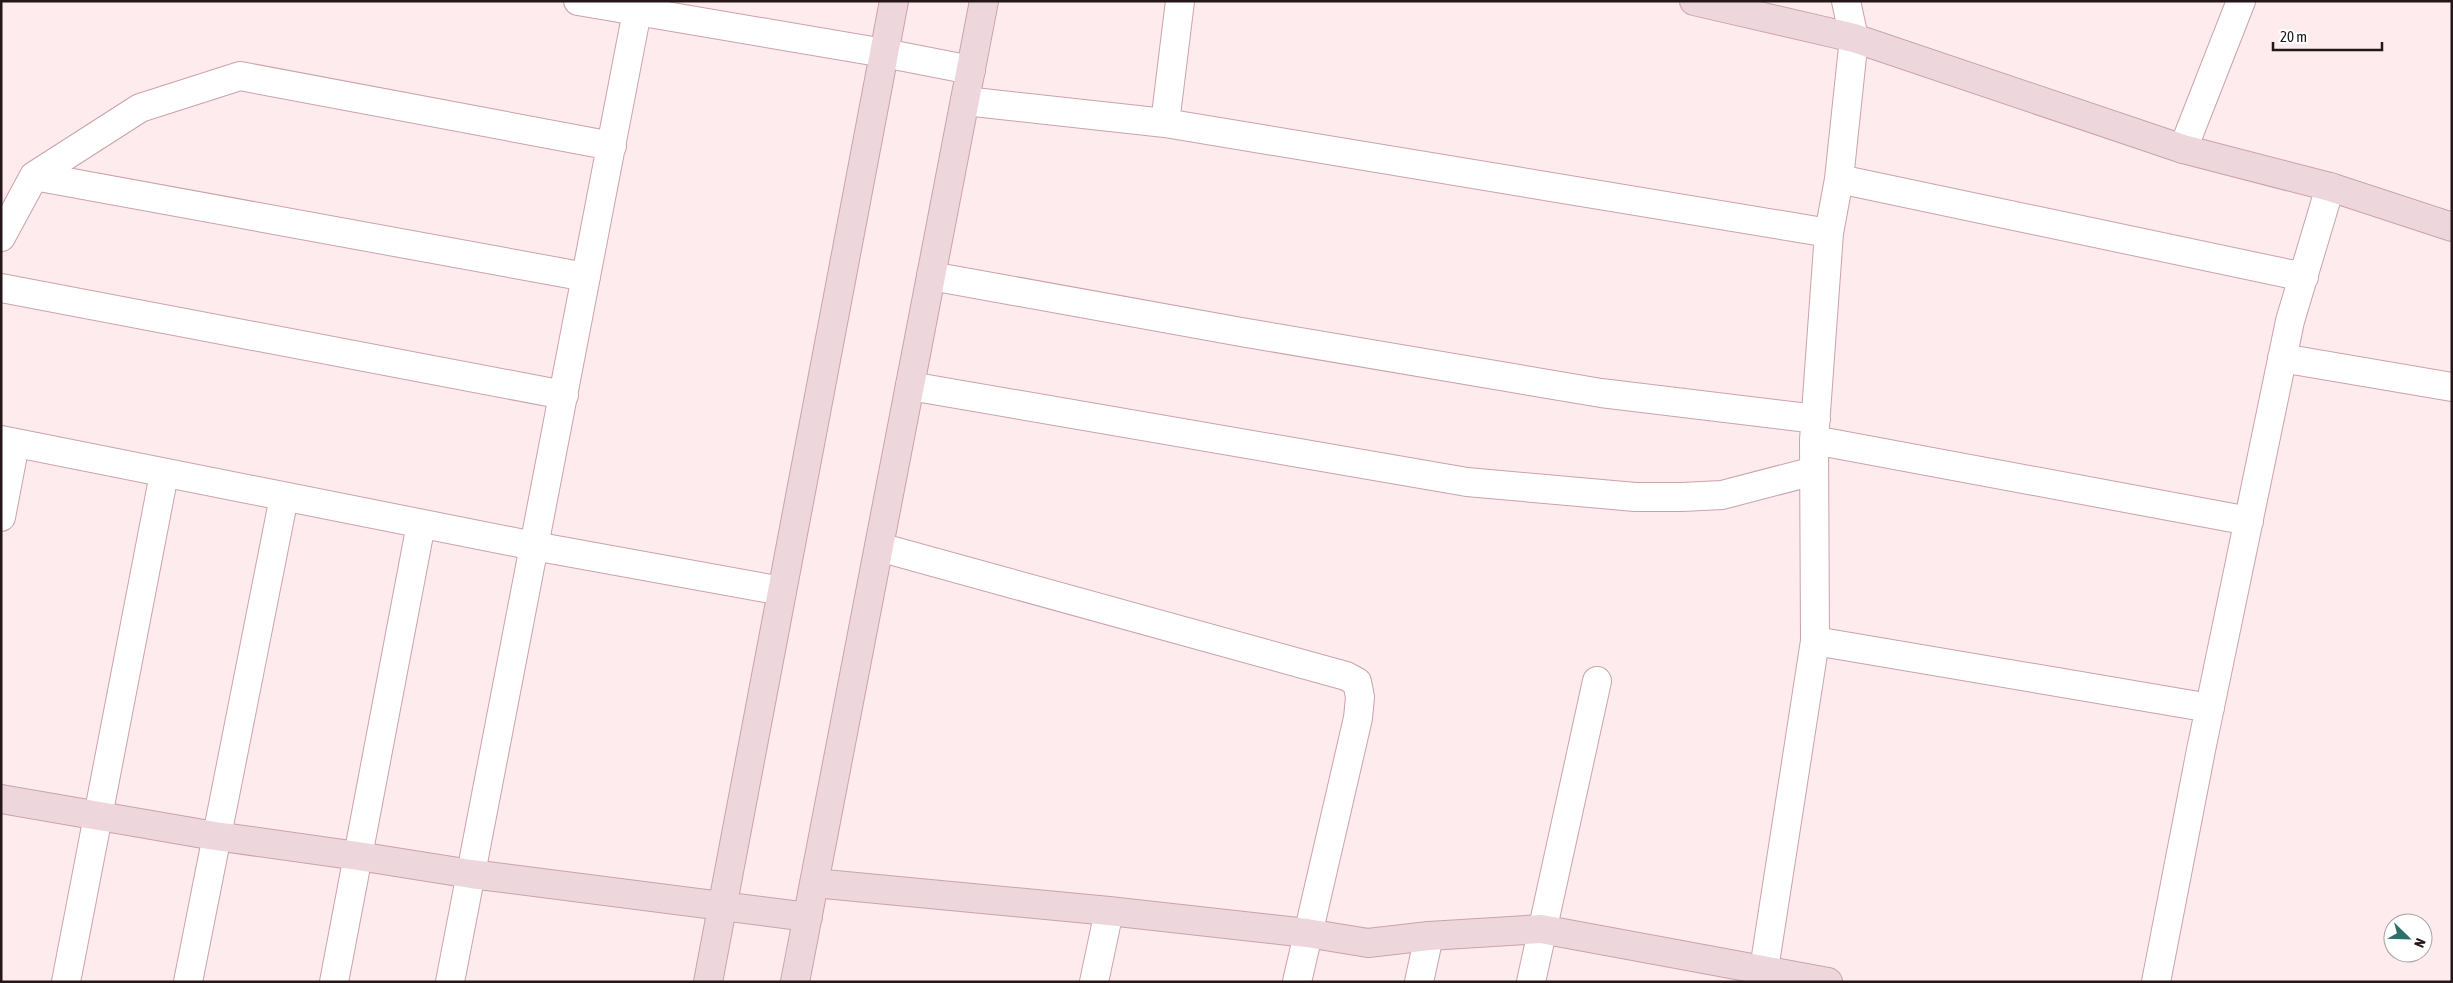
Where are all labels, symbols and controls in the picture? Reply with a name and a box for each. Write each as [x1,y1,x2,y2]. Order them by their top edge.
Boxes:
scale bar [2273,20,2382,52]
text: 20 m [2280,28,2307,45]
north arrow [2383,913,2433,963]
text: N [2411,936,2429,950]

